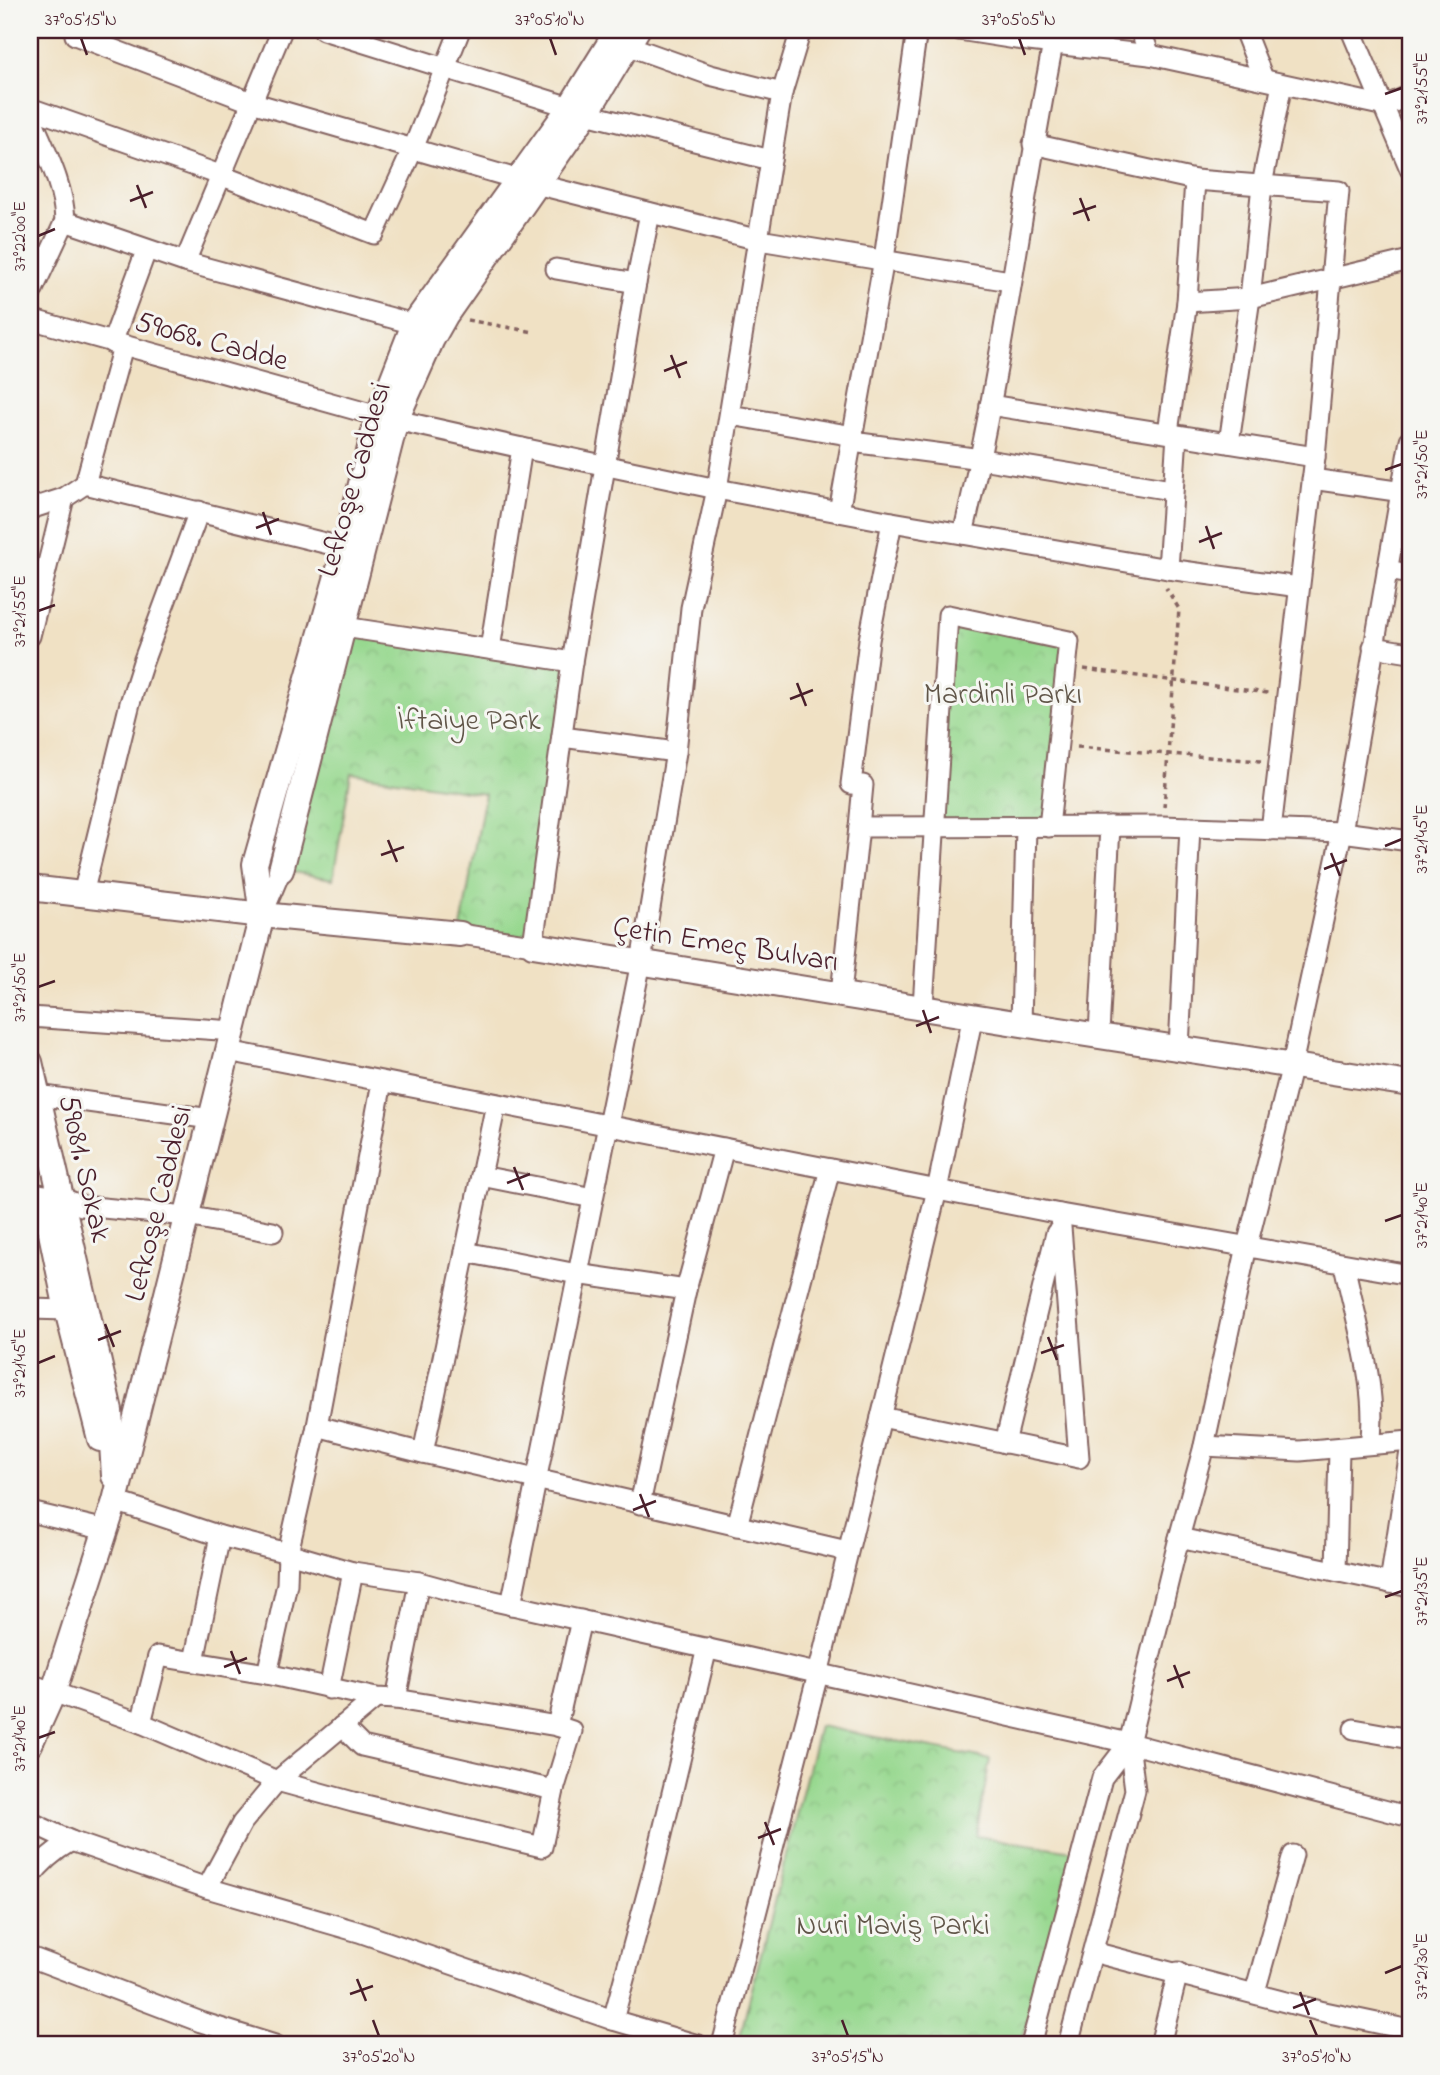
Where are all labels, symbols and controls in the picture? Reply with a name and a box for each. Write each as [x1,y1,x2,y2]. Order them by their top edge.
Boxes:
text: 37°05'15"N [45,8,117,34]
text: 37°05'10"N [515,8,585,34]
text: 37°05'05"N [982,8,1056,34]
text: 37°21'55"E [1410,52,1436,124]
text: 37°22'00"E [8,201,34,271]
street label: 59068. Cadde [130,301,293,385]
street label: Lefkoşe Caddesi [307,377,405,582]
text: 37°21'50"E [1410,429,1436,499]
text: 37°21'55"E [8,575,34,647]
park label: Mardinli Parkı [924,674,1082,718]
park label: İftaiye Park [397,700,541,744]
text: 37°21'45"E [1410,804,1436,874]
street label: Çetin Emeç Bulvarı [609,906,842,986]
text: 37°21'50"E [8,952,34,1022]
street label: 59081. Sokak [45,1091,122,1248]
street label: Lefkoşe Caddesi [114,1101,206,1307]
text: 37°21'40"E [1410,1182,1436,1248]
text: 37°21'45"E [8,1328,34,1398]
text: 37°21'35"E [1410,1556,1436,1626]
text: 37°21'40"E [8,1705,34,1771]
park label: Nuri Maviş Parki [796,1905,990,1949]
text: 37°21'30"E [1410,1933,1436,1999]
text: 37°05'20"N [343,2045,415,2071]
text: 37°05'15"N [812,2045,884,2071]
text: 37°05'10"N [1282,2045,1352,2071]

